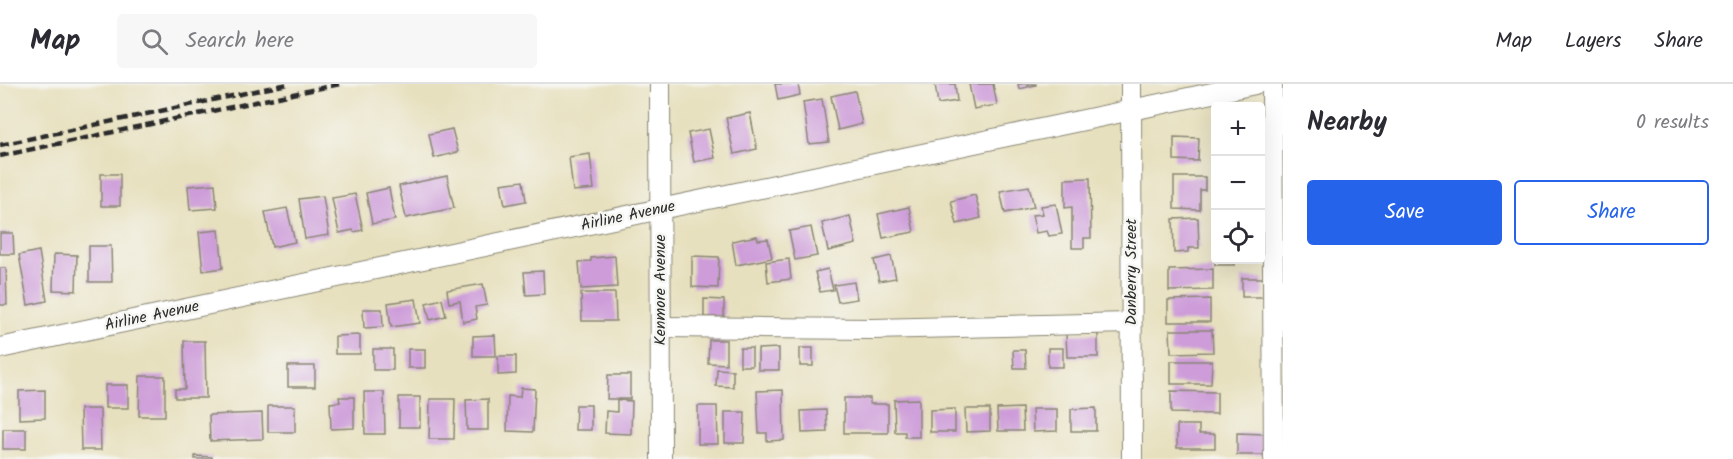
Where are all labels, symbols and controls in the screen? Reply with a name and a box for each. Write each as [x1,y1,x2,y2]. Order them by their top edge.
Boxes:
search box [117,14,537,68]
text: Map [30,19,81,64]
text: Search here [186,24,294,59]
icon: search [138,25,171,58]
text: Map [1495,25,1532,58]
text: Layers [1565,25,1621,58]
text: Share [1654,25,1703,58]
map controls [1211,102,1265,264]
button: + [1211,102,1265,156]
text: Nearby [1307,102,1387,144]
text: 0 results [1636,107,1709,139]
button: − [1211,156,1265,210]
button: Save [1307,180,1502,245]
button: Share [1514,180,1709,245]
street label: Airline Avenue [579,194,677,238]
button: locate [1211,210,1265,264]
street label: Danberry Street [1119,218,1144,326]
street label: Kenmore Avenue [648,234,673,346]
street label: Airline Avenue [103,294,201,338]

